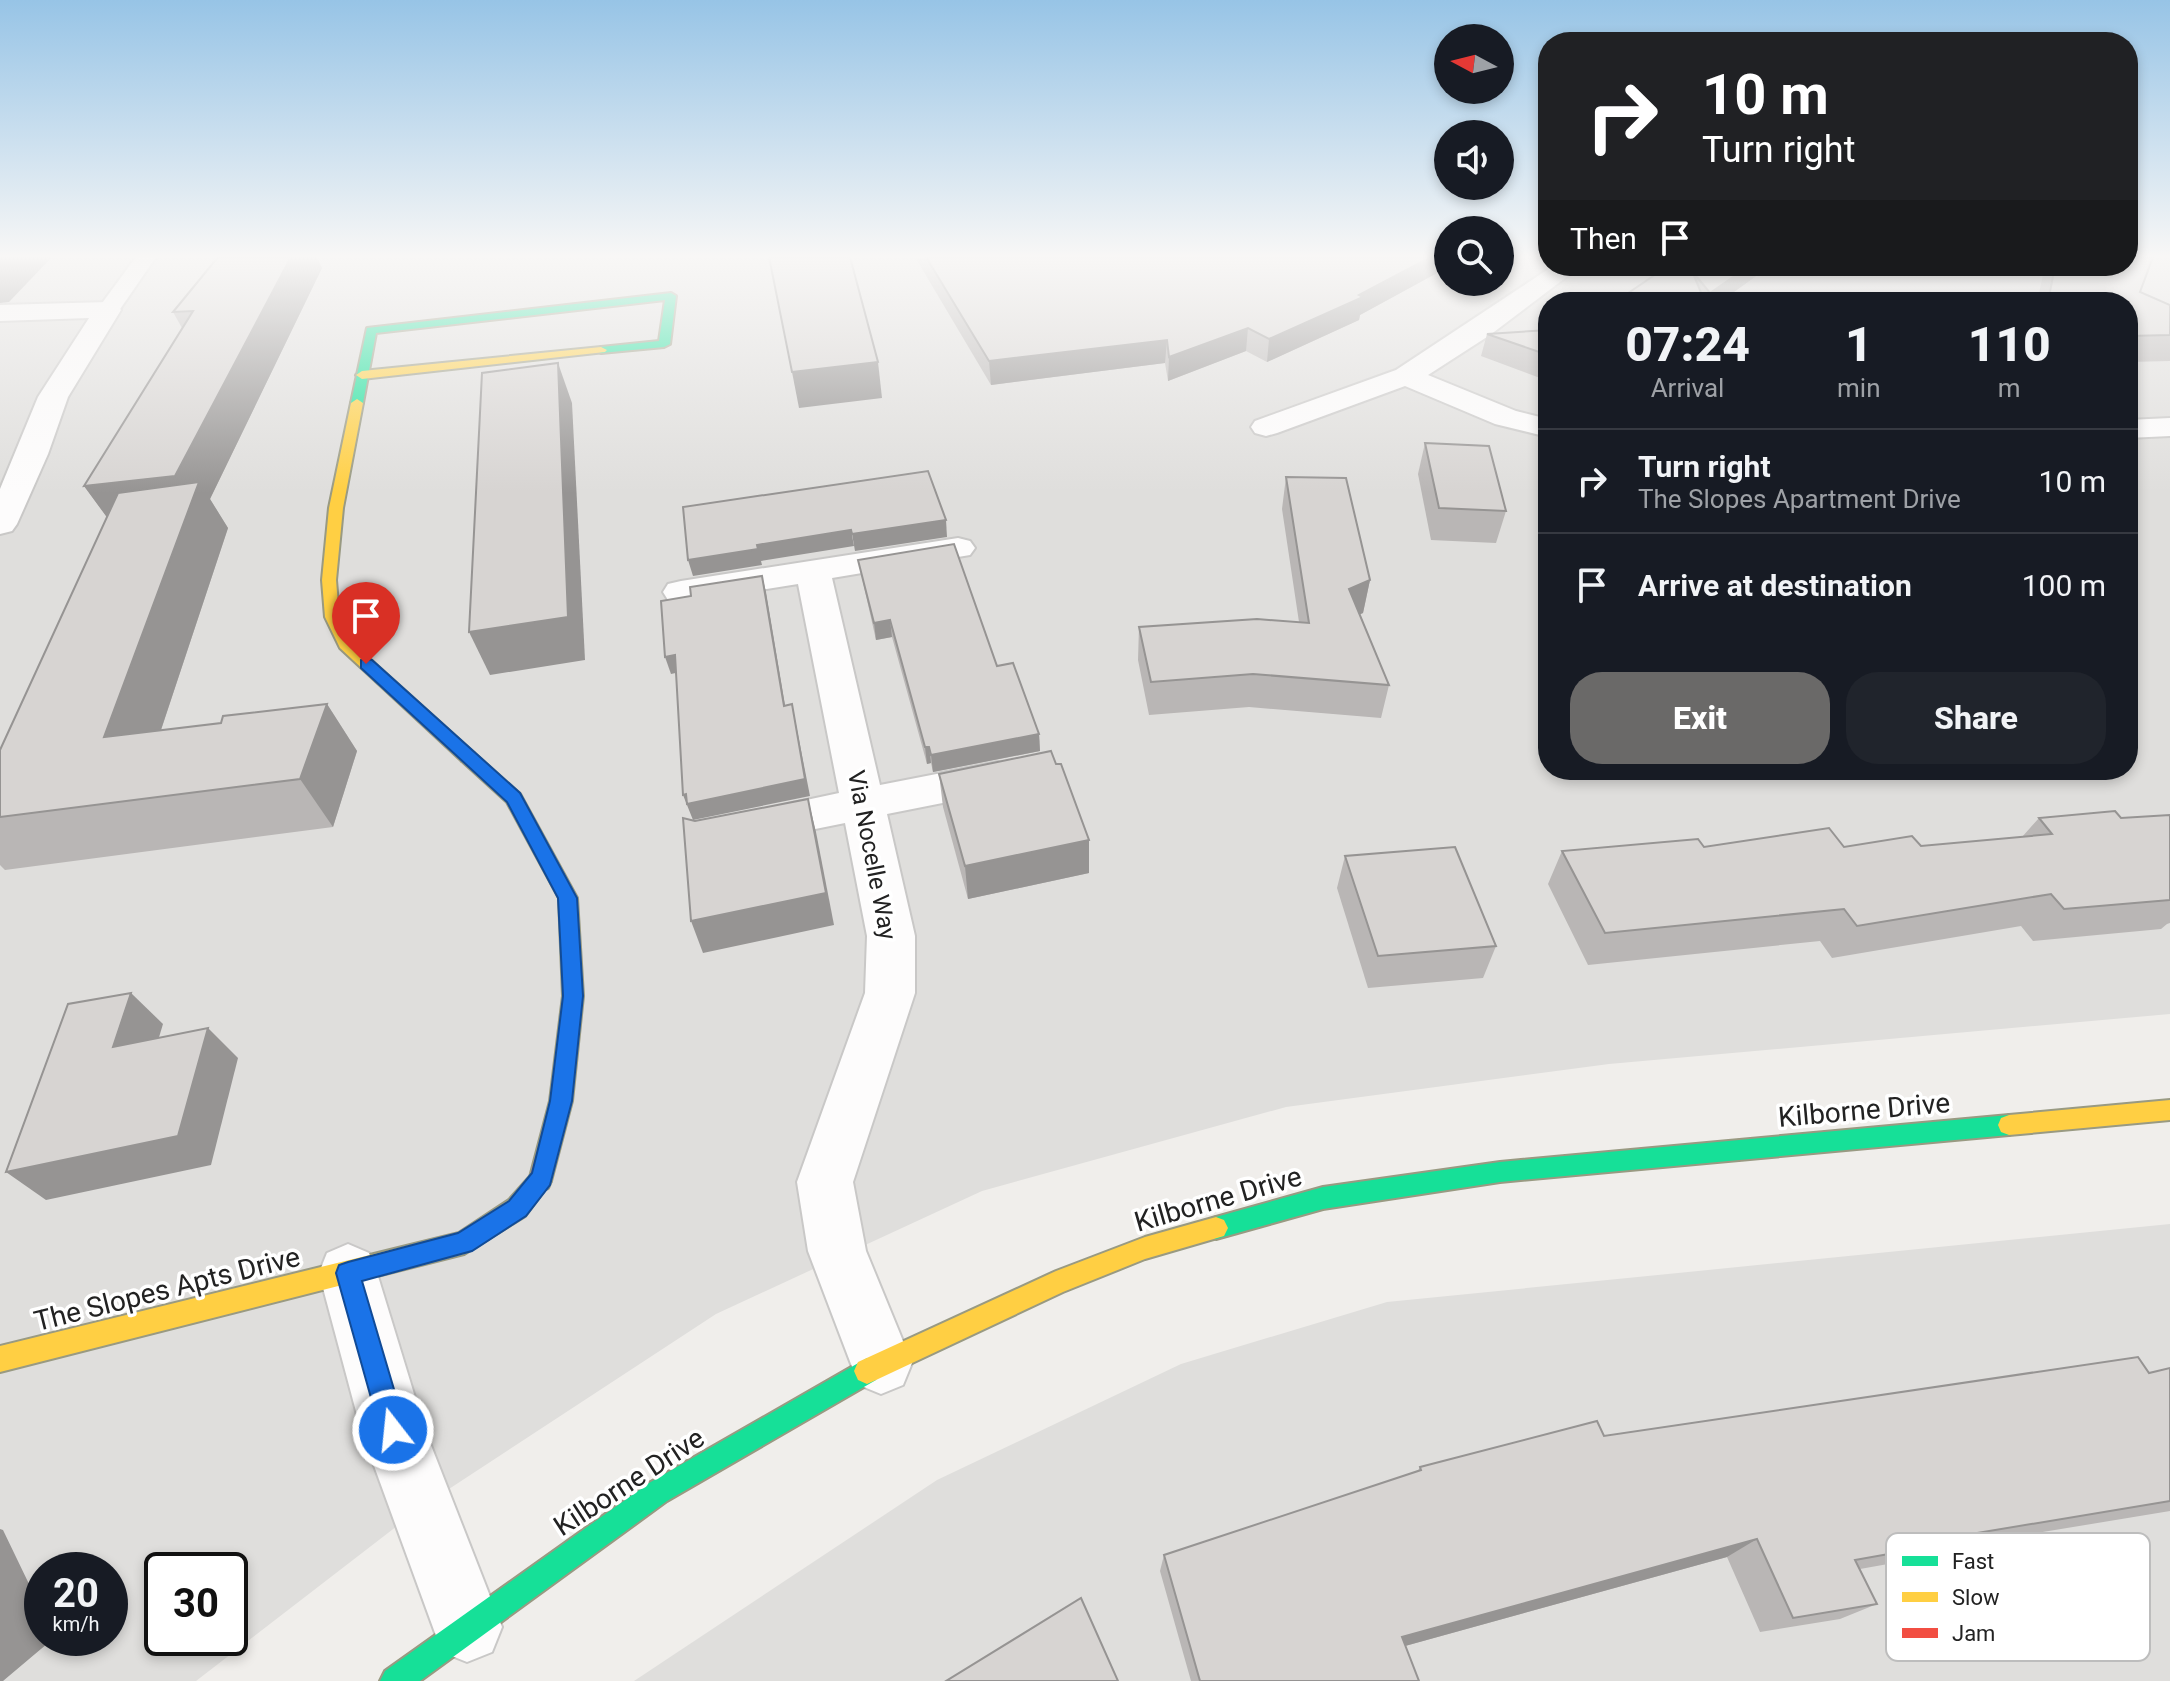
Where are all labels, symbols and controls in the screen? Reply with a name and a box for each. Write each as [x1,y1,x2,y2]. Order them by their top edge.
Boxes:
north arrow [1434,24,1514,104]
map controls [1434,24,1514,296]
text: 10 m [1702,62,1829,128]
icon: right [1570,64,1674,168]
button: sound [1434,120,1514,200]
text: Turn right [1702,129,1855,171]
button: search [1434,216,1514,296]
icon: arrive [1653,216,1697,260]
text: Then [1570,221,1637,256]
text: 07:24 [1625,316,1750,373]
text: 1 [1845,316,1873,373]
text: 110 [1968,316,2051,373]
text: Arrival [1651,373,1724,403]
text: min [1837,373,1881,403]
text: m [1998,373,2021,403]
text: Turn right [1638,449,1771,484]
icon: right [1570,459,1614,503]
text: 10 m [2039,464,2106,499]
text: The Slopes Apartment Drive [1638,484,1961,514]
icon: arrive [1570,563,1614,607]
text: Arrive at destination [1638,568,1912,603]
text: 100 m [2022,568,2106,603]
pin [332,582,400,664]
icon: arrive [344,594,388,638]
button: Exit [1570,672,1830,764]
button: Share [1846,672,2106,764]
street label: Via Nocelle Way [842,768,902,943]
street label: Kilborne Drive [1777,1086,1951,1134]
street label: Kilborne Drive [1131,1159,1305,1239]
street label: The Slopes Apts Drive [31,1240,303,1338]
position arrow [351,1388,435,1472]
street label: Kilborne Drive [548,1421,710,1543]
legend [1886,1533,2150,1661]
text: Fast [1952,1549,1994,1574]
speed limit sign: 30 [144,1552,248,1656]
text: 20 [53,1570,99,1617]
text: Slow [1952,1585,2000,1610]
text: km/h [53,1612,99,1636]
text: Jam [1952,1621,1995,1646]

